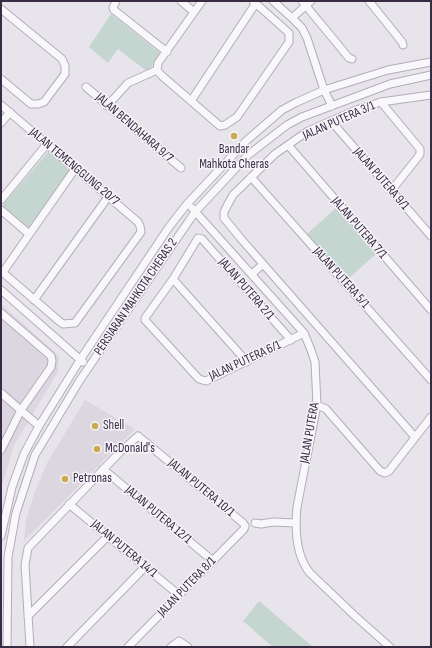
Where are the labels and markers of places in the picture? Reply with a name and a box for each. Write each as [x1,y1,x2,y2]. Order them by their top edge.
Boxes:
marker: Bandar Mahkota Cheras [229,131,239,141]
place label: Bandar Mahkota Cheras [199,142,269,173]
place label: Shell [103,418,124,434]
marker: Shell [90,421,100,431]
place label: McDonald's [105,441,155,457]
marker: McDonald's [92,444,102,454]
place label: Petronas [73,471,112,487]
marker: Petronas [60,474,70,484]

